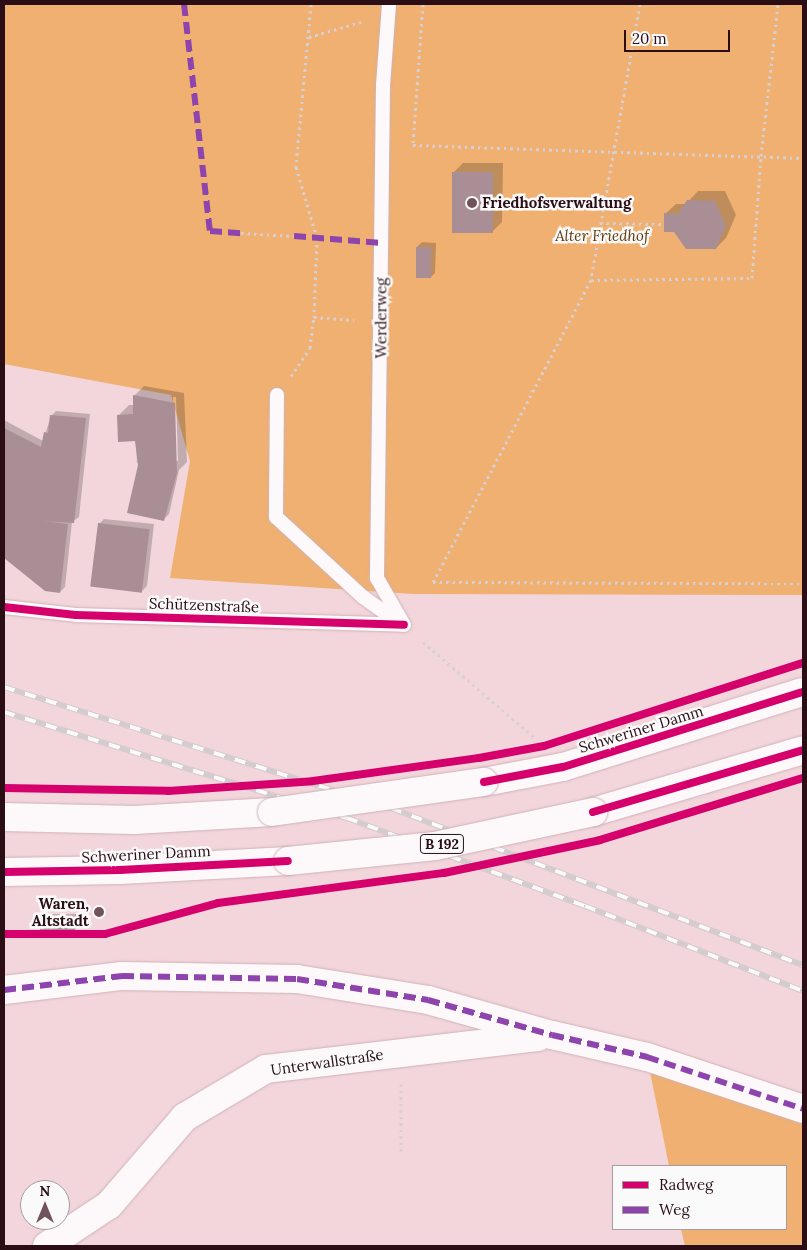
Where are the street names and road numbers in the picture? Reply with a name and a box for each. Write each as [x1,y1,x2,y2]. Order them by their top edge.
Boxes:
street label: Werderweg [372,278,390,358]
street label: Schützenstraße [149,594,259,616]
street label: Schweriner Damm [576,701,706,757]
road number: B 192 [420,832,464,856]
street label: Schweriner Damm [81,842,211,866]
street label: Unterwallstraße [269,1045,385,1079]

